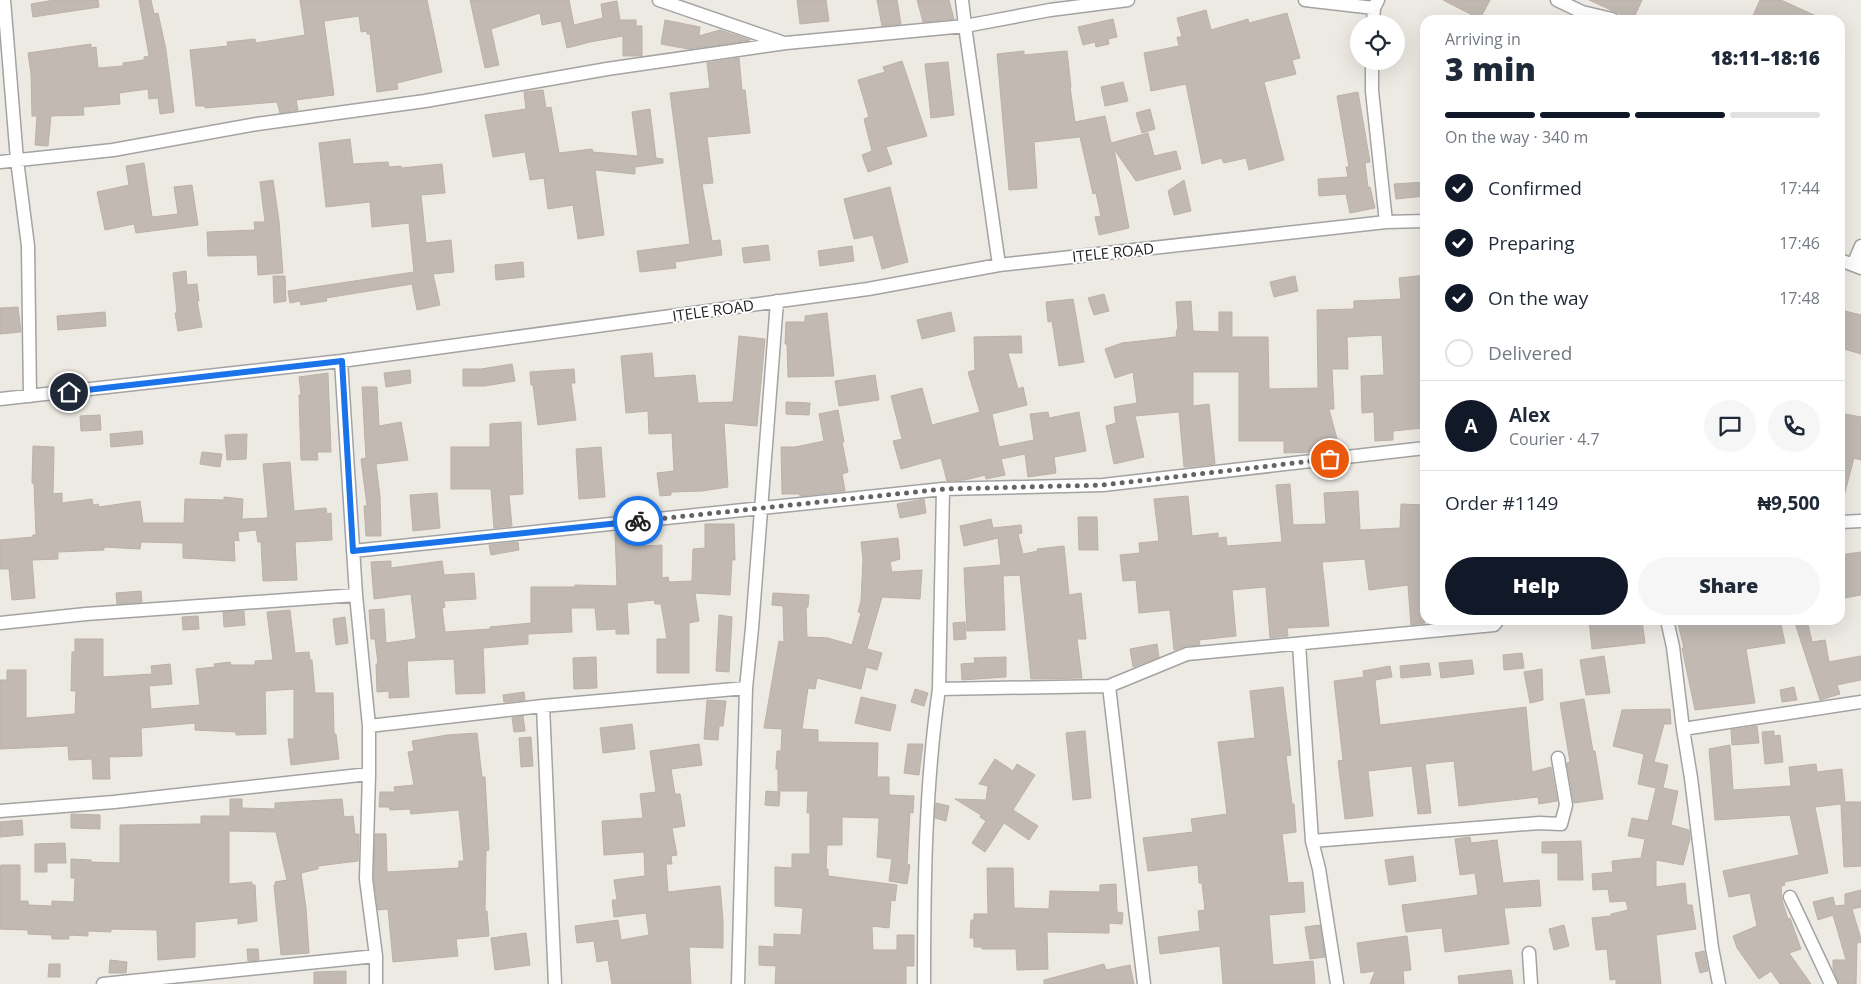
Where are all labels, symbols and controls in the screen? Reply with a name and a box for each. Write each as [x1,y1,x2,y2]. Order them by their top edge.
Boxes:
map controls [1350,15,1405,70]
button: locate [1350,15,1405,70]
text: Arriving in [1445,28,1521,50]
text: 18:11–18:16 [1710,45,1820,71]
text: 3 min [1445,47,1536,90]
text: On the way · 340 m [1445,126,1588,148]
icon: check [1445,174,1473,202]
text: Confirmed [1488,175,1582,201]
text: 17:44 [1779,177,1820,199]
icon: check [1445,229,1473,257]
text: Preparing [1488,230,1575,256]
text: 17:46 [1779,232,1820,254]
street label: ITELE ROAD [1071,238,1155,266]
icon: check [1445,284,1473,312]
text: On the way [1488,285,1588,311]
text: 17:48 [1779,287,1820,309]
street label: ITELE ROAD [671,294,755,326]
text: Delivered [1488,340,1572,366]
pin [48,371,90,413]
icon: home [55,378,83,406]
button: chat [1704,400,1756,452]
button: phone [1768,400,1820,452]
text: Alex [1509,402,1550,428]
text: A [1464,413,1478,439]
text: Courier · 4.7 [1509,428,1600,450]
pin [1309,438,1351,480]
icon: bag [1316,445,1344,473]
text: Order #1149 [1445,490,1558,516]
text: ₦9,500 [1757,490,1820,516]
courier [613,496,663,546]
icon: bike [624,507,652,535]
button: Help [1445,557,1628,615]
button: Share [1638,557,1820,615]

